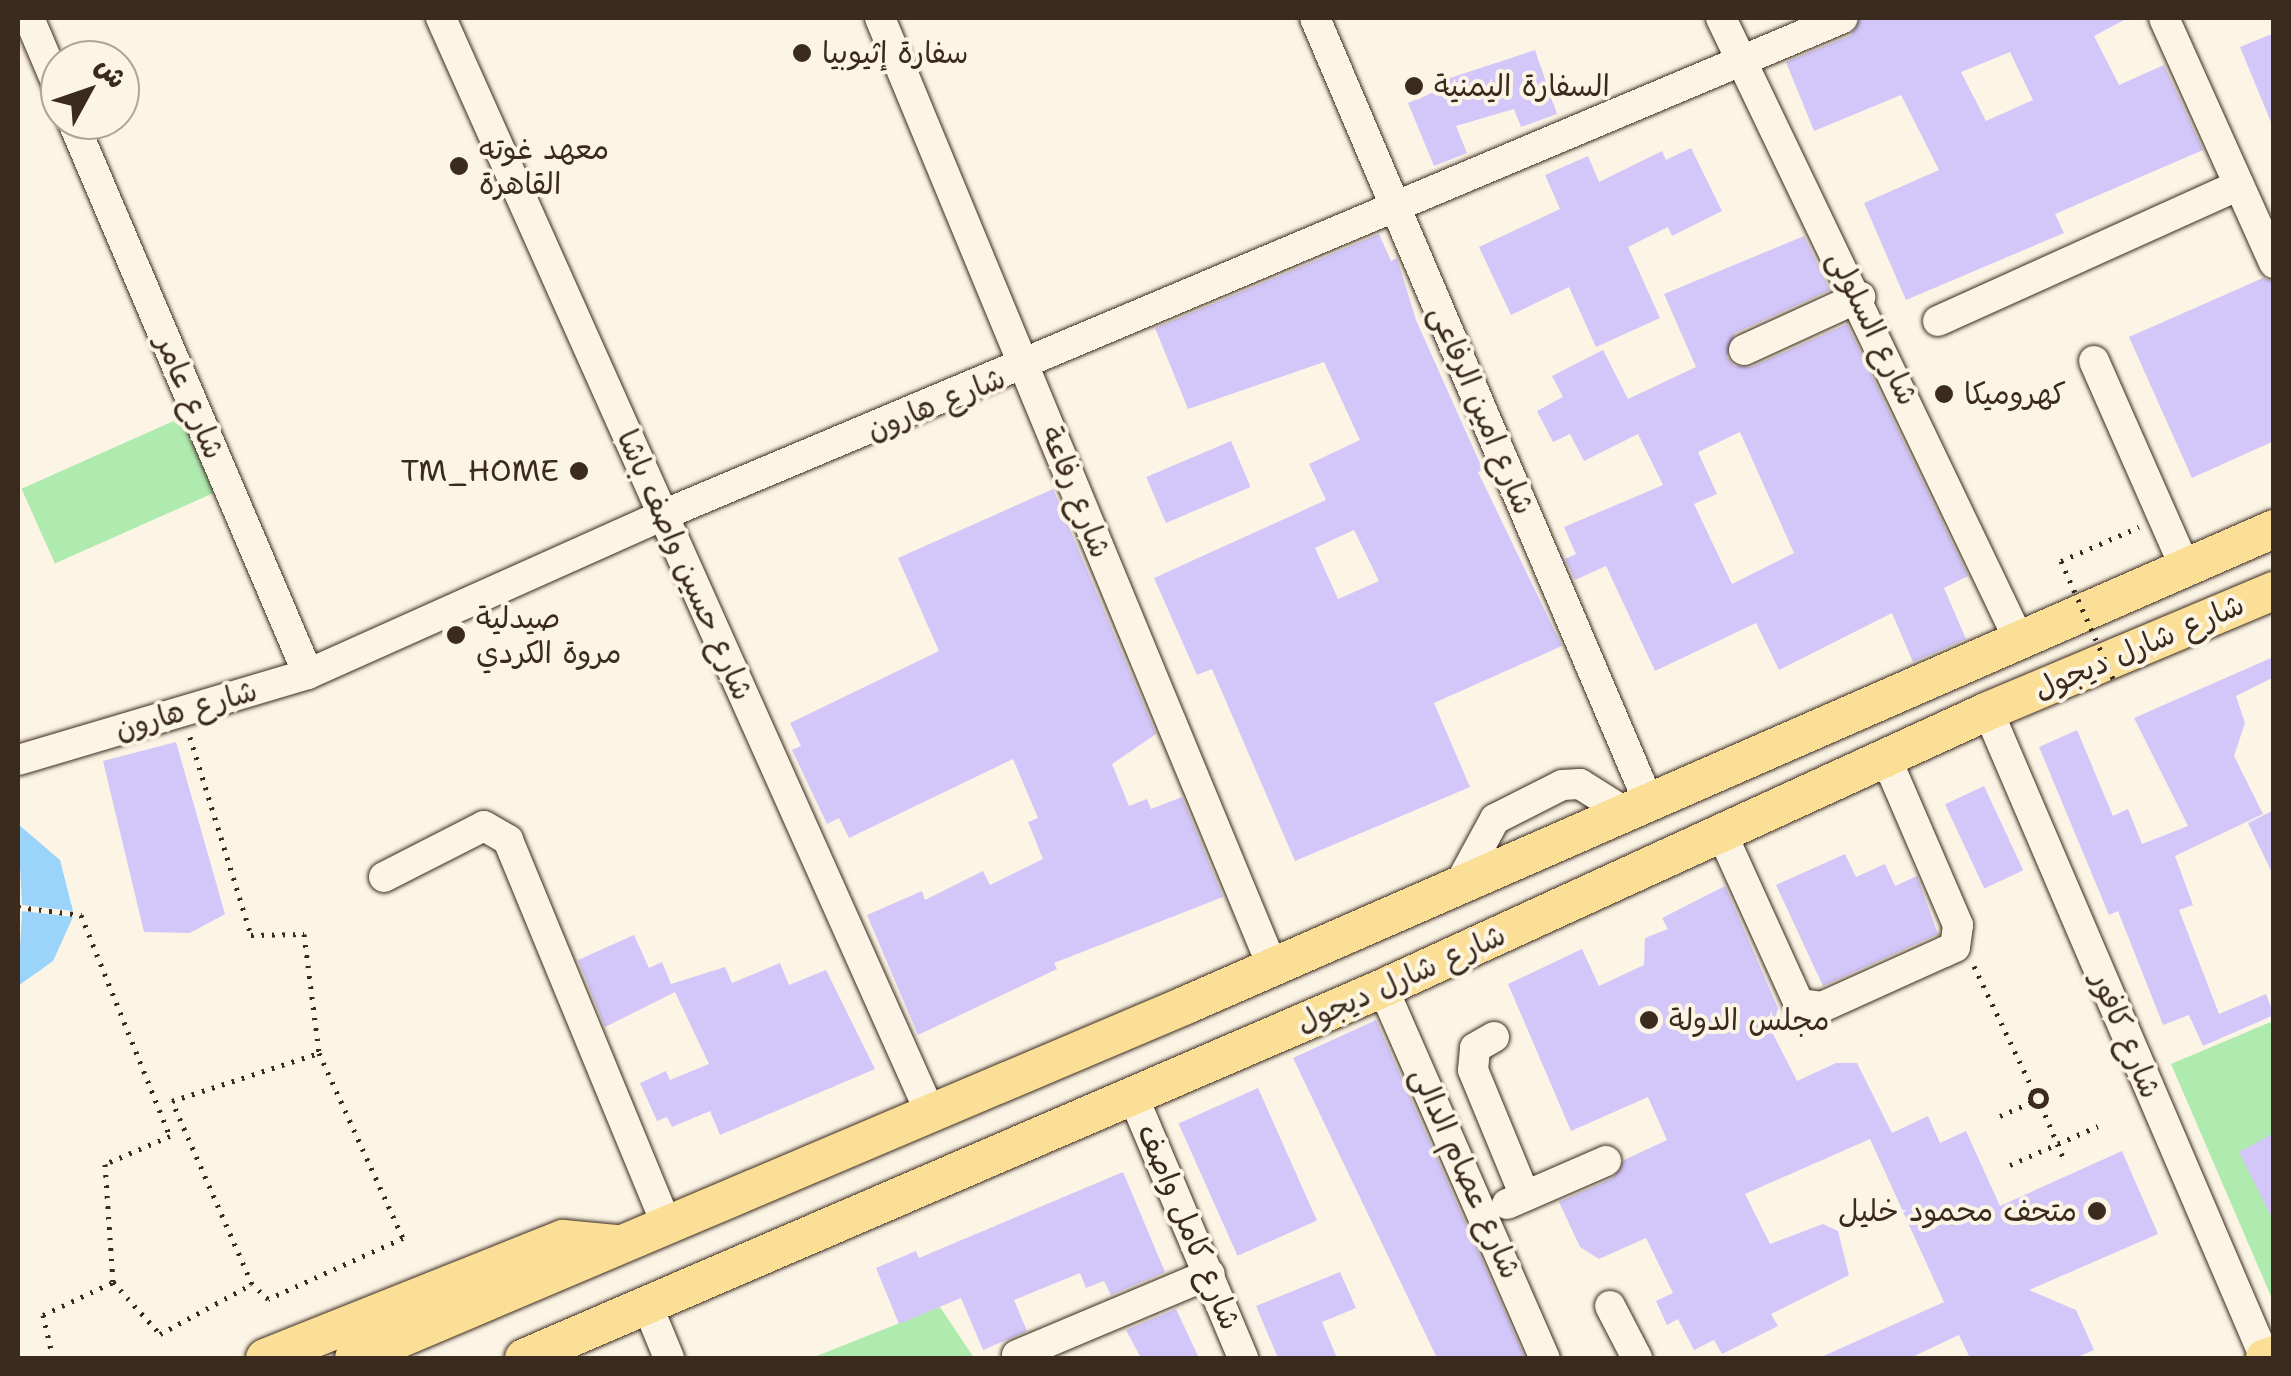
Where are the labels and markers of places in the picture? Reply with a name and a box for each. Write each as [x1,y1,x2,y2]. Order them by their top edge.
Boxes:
place label: سفارة إثيوبيا [822,35,969,71]
marker: سفارة إثيوبيا [791,42,813,64]
place label: السفارة اليمنية [1434,68,1610,104]
marker: السفارة اليمنية [1403,75,1425,97]
place label: معهد غوته القاهرة [479,131,609,202]
marker: معهد غوته القاهرة [448,155,470,177]
place label: كهروميكا [1964,376,2066,412]
marker: كهروميكا [1933,383,1955,405]
place label: TM_HOME [401,453,559,489]
marker: TM_HOME [568,460,590,482]
place label: صيدلية مروة الكردي [476,600,621,670]
marker: صيدلية مروة الكردي [445,624,467,646]
place label: مجلس الدولة [1669,1002,1829,1038]
marker: مجلس الدولة [1638,1009,1660,1031]
place label: متحف محمود خليل [1838,1193,2077,1229]
marker: متحف محمود خليل [2086,1200,2108,1222]

